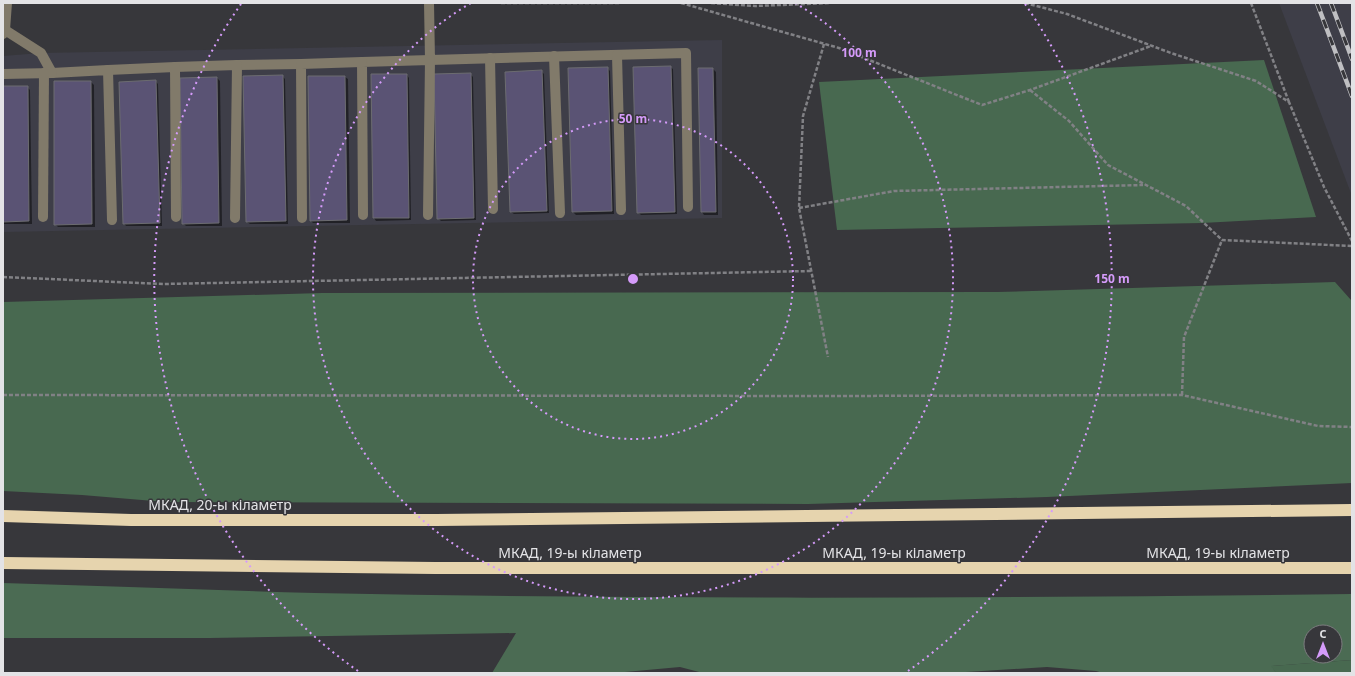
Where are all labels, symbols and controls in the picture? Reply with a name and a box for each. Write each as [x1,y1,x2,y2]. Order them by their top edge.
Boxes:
text: 100 m [841,44,877,61]
text: 50 m [619,110,647,127]
text: 150 m [1094,270,1130,287]
centre of rings [626,272,640,286]
street label: МКАД, 20-ы кіламетр [148,495,292,514]
street label: МКАД, 19-ы кіламетр [498,543,642,562]
street label: МКАД, 19-ы кіламетр [822,543,966,562]
street label: МКАД, 19-ы кіламетр [1146,543,1290,562]
north arrow [1303,624,1343,664]
text: С [1319,626,1327,641]

